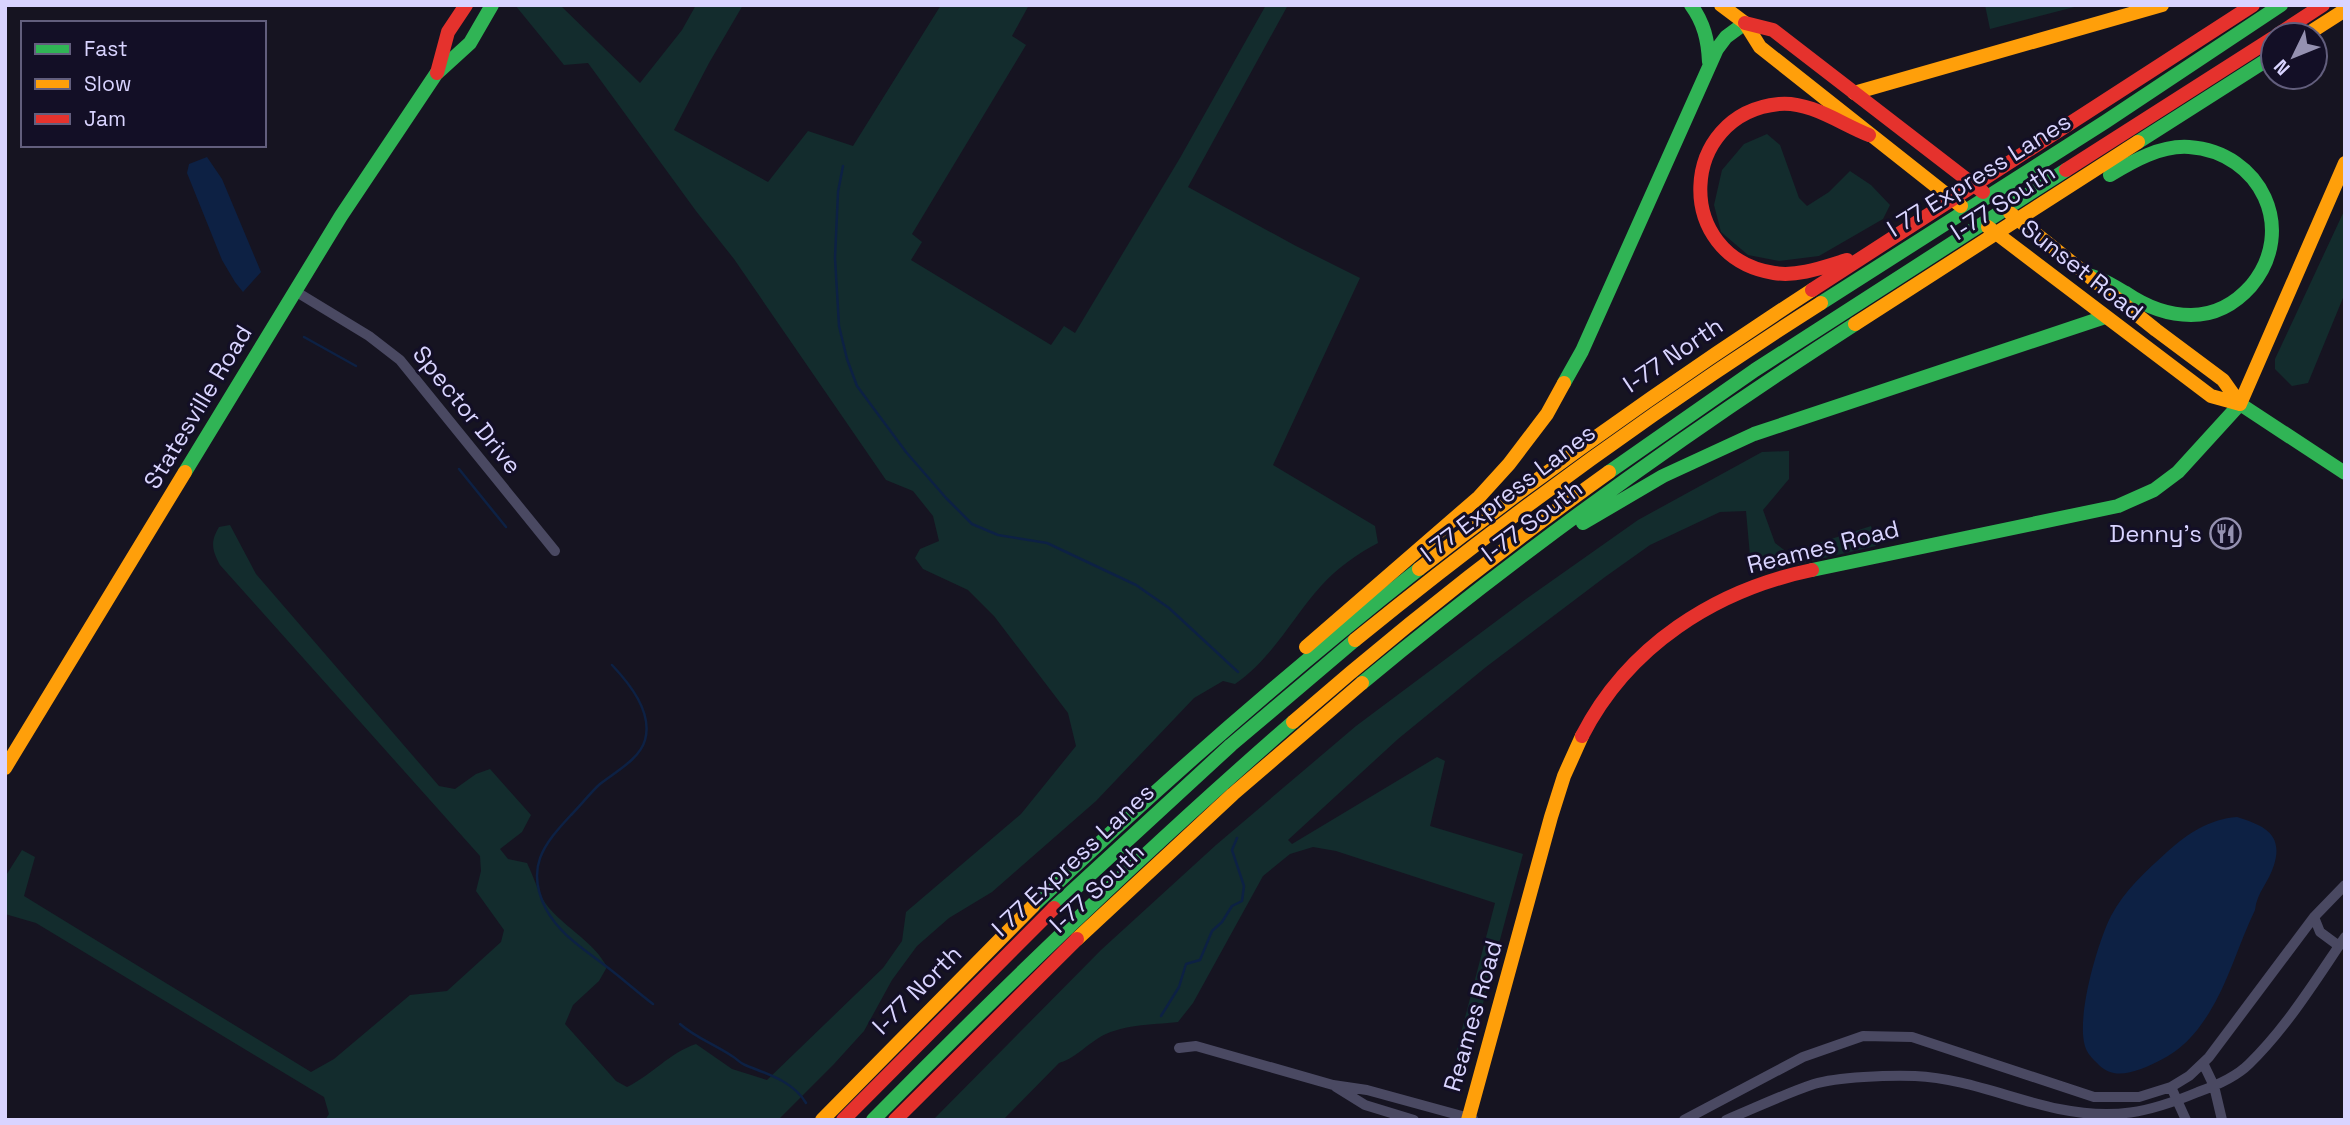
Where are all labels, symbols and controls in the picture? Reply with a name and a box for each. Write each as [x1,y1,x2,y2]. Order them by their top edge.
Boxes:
legend [21,21,266,147]
north arrow [2259,21,2329,91]
text: Fast [84,35,128,62]
text: N [2268,54,2295,80]
text: Slow [84,70,132,97]
text: Jam [84,105,126,132]
street label: I 77 Express Lanes [1881,105,2077,244]
street label: I-77 South [1945,156,2061,247]
street label: Sunset Road [2015,212,2150,327]
street label: I-77 North [1617,310,1729,399]
street label: Statesville Road [136,319,259,494]
street label: Spector Drive [406,339,529,480]
street label: I 77 Express Lanes [1414,417,1601,569]
street label: I-77 South [1475,473,1588,569]
street label: Reames Road [1744,513,1902,580]
restaurant icon: Denny's [2208,517,2242,551]
place label: Denny's [2109,518,2202,549]
street label: I 77 Express Lanes [985,776,1160,943]
street label: I-77 South [1043,836,1151,939]
street label: Reames Road [1436,937,1509,1095]
street label: I-77 North [865,938,968,1041]

